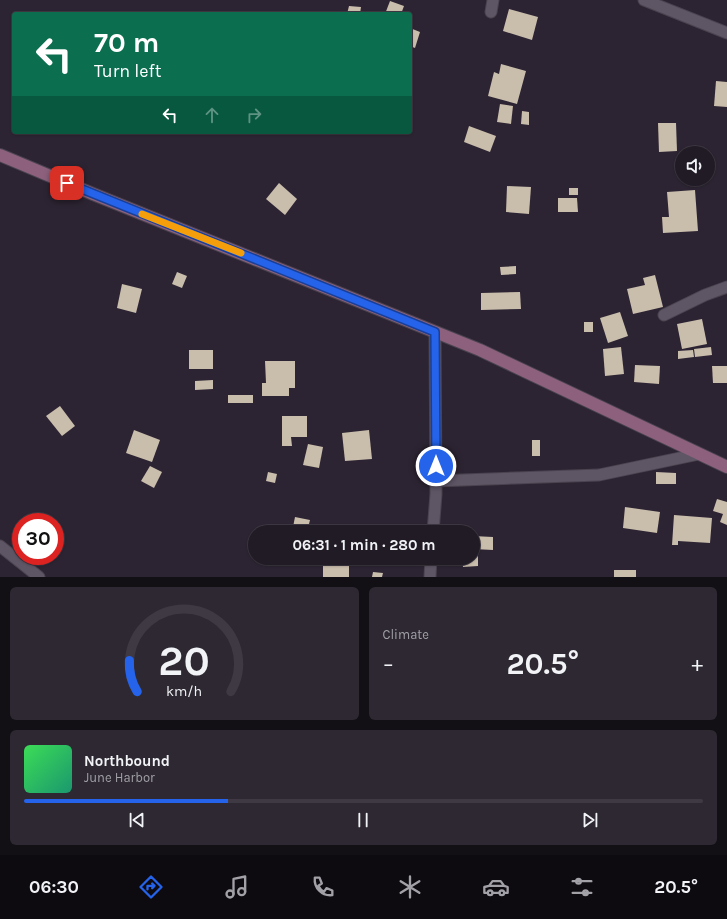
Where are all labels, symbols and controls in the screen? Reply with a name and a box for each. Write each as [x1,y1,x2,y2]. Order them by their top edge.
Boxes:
text: 70 m [94,26,159,59]
icon: left [28,28,80,80]
text: Turn left [94,60,162,82]
icon: left [159,104,181,126]
icon: ahead [201,104,223,126]
icon: right [243,104,265,126]
map controls [675,146,715,186]
button: sound [675,146,715,186]
pin [50,166,84,200]
icon: arrive [56,172,78,194]
position arrow [415,445,457,487]
speed limit sign: 30 [12,513,64,565]
text: 06:31 · 1 min · 280 m [293,536,435,554]
text: Climate [383,627,429,642]
text: 20 [159,636,210,684]
text: 20.5° [506,646,579,682]
text: − [383,651,394,677]
text: + [691,651,703,677]
text: km/h [166,682,202,699]
text: Northbound [84,752,170,770]
text: June Harbor [84,770,155,785]
icon: previous [126,809,148,831]
icon: pause [352,809,374,831]
icon: next [579,809,601,831]
icon: directions [137,873,165,901]
icon: music [223,873,251,901]
icon: phone [309,873,337,901]
icon: climate [396,873,424,901]
icon: car [482,873,510,901]
icon: filters [568,873,596,901]
text: 06:30 [29,876,79,898]
text: 20.5° [654,876,698,898]

